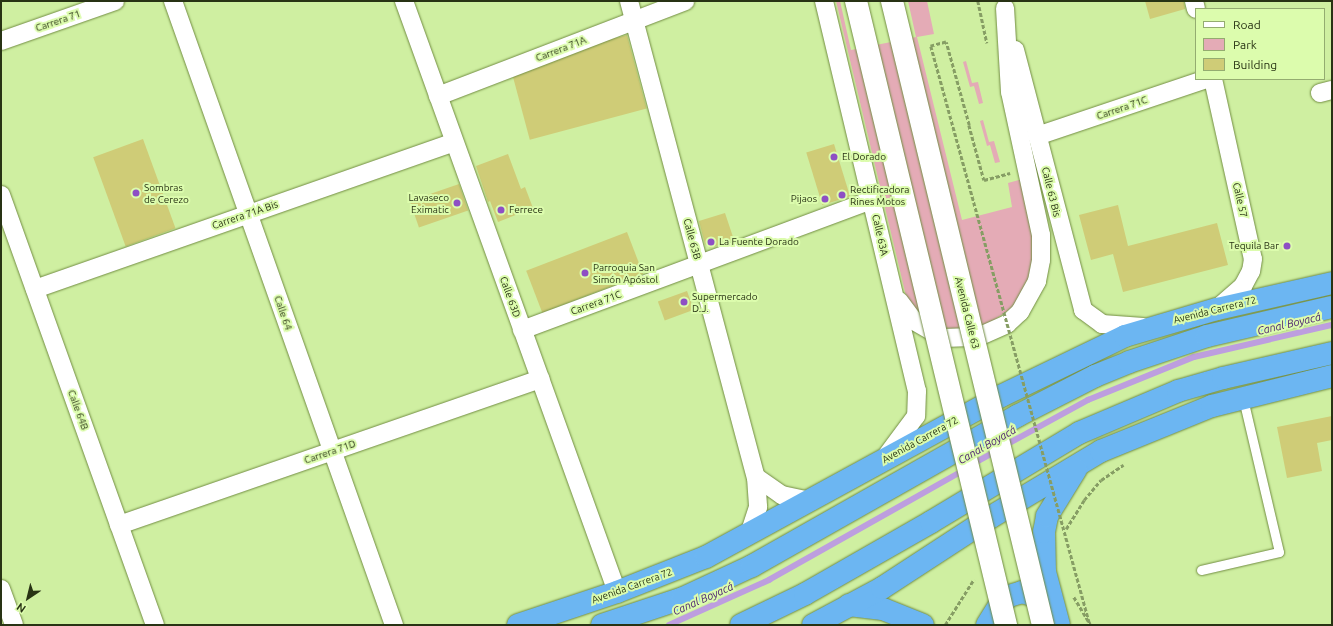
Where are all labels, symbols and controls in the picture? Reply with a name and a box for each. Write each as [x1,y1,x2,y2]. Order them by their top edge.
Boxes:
street label: Carrera 71 [34,8,82,34]
legend [1195,8,1325,80]
text: Road [1233,18,1261,31]
street label: Carrera 71A [534,34,588,64]
text: Park [1233,38,1257,51]
text: Building [1233,58,1277,71]
street label: Carrera 71C [1095,94,1149,122]
place label: El Dorado [842,151,886,163]
marker: El Dorado [829,152,839,162]
street label: Calle 63 Bis [1039,166,1063,218]
place label: Sombras de Cerezo [144,181,189,204]
street label: Calle 57 [1230,181,1250,219]
place label: Rectificadora Rines Motos [850,183,909,206]
marker: Sombras de Cerezo [131,188,141,198]
marker: Rectificadora Rines Motos [837,190,847,200]
place label: Lavaseco Eximatic [408,191,449,214]
place label: Pijaos [791,193,817,205]
marker: Pijaos [820,194,830,204]
street label: Carrera 71A Bis [211,198,279,232]
marker: Lavaseco Eximatic [452,198,462,208]
place label: Ferrece [509,204,543,216]
marker: Ferrece [496,205,506,215]
street label: Calle 63A [869,213,891,257]
street label: Calle 63B [681,217,703,261]
place label: La Fuente Dorado [719,236,799,248]
marker: La Fuente Dorado [706,237,716,247]
place label: Tequila Bar [1229,240,1279,252]
marker: Tequila Bar [1282,241,1292,251]
place label: Parroquia San Simón Apóstol [593,261,658,284]
marker: Parroquia San Simón Apóstol [580,268,590,278]
street label: Calle 63D [497,275,523,319]
street label: Avenida Calle 63 [952,276,982,350]
street label: Carrera 71C [569,288,623,318]
place label: Supermercado D.J. [692,290,757,314]
street label: Calle 64 [272,294,294,332]
street label: Avenida Carrera 72 [1172,294,1258,326]
marker: Supermercado D.J. [679,297,689,307]
water label: Canal Boyacá [1256,310,1322,338]
street label: Calle 64B [65,388,91,432]
street label: Avenida Carrera 72 [880,414,960,466]
water label: Canal Boyacá [956,423,1018,467]
street label: Carrera 71D [303,438,357,466]
street label: Avenida Carrera 72 [590,566,674,606]
north arrow [8,578,48,618]
water label: Canal Boyacá [671,580,735,618]
text: N [14,601,28,615]

